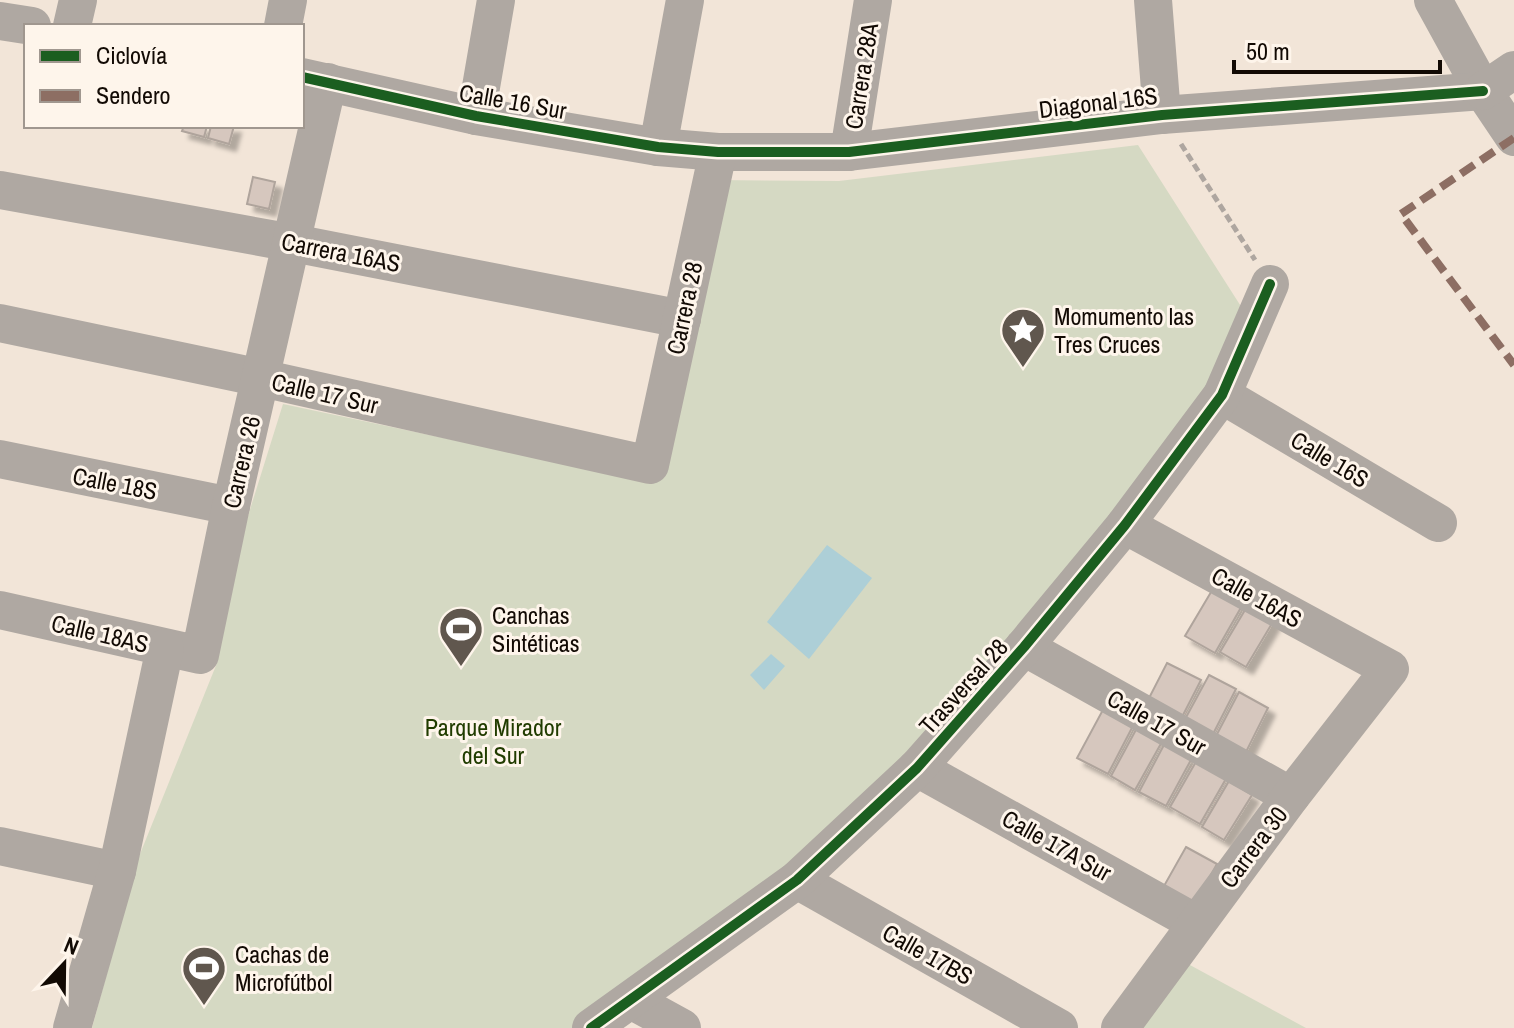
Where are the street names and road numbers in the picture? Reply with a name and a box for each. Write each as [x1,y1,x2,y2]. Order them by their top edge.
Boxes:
street label: Carrera 28A [837,20,885,131]
street label: Calle 16 Sur [457,76,570,126]
street label: Diagonal 16S [1037,79,1159,125]
street label: Carrera 16AS [279,225,403,279]
street label: Carrera 28 [659,259,709,357]
street label: Calle 17 Sur [269,365,382,421]
street label: Carrera 26 [215,413,267,511]
street label: Calle 16S [1285,423,1375,495]
street label: Calle 18S [70,459,160,507]
street label: Calle 16AS [1206,559,1308,635]
street label: Calle 18AS [48,606,152,660]
street label: Trasversal 28 [911,631,1015,741]
street label: Calle 17 Sur [1102,682,1213,762]
street label: Carrera 30 [1212,800,1294,894]
street label: Calle 17A Sur [997,802,1118,888]
street label: Calle 17BS [877,916,979,992]

